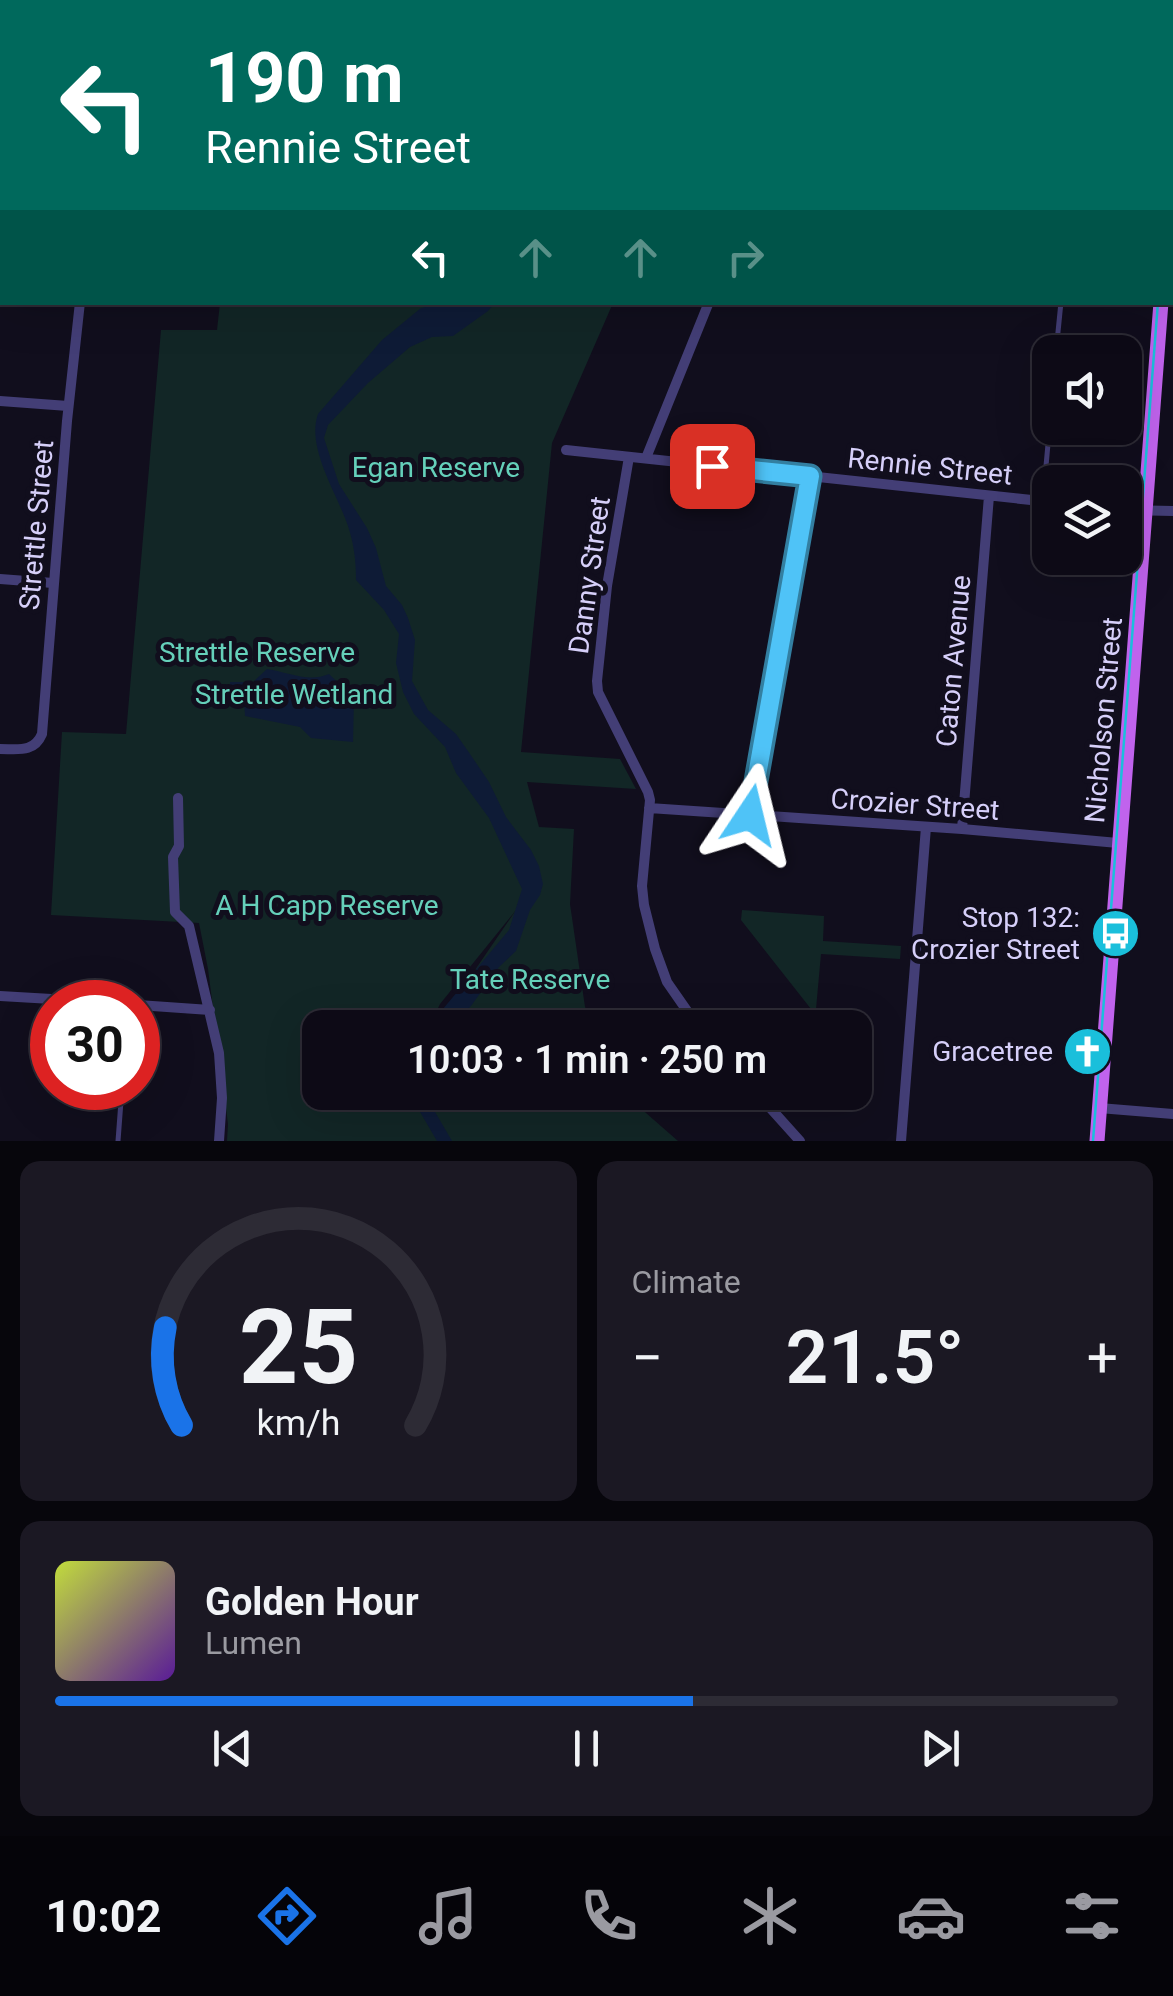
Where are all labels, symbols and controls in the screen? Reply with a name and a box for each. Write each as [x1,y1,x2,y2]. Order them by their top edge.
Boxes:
text: 190 m [205,37,404,119]
icon: left [40,40,170,170]
text: Rennie Street [205,121,471,174]
icon: left [403,230,458,285]
icon: ahead [508,230,563,285]
icon: ahead [613,230,668,285]
icon: right [718,230,773,285]
map controls [1032,335,1142,575]
button: sound [1032,335,1142,445]
pin [670,424,755,509]
street label: Strettle Street [13,439,60,611]
icon: arrive [685,439,740,494]
street label: Rennie Street [846,441,1014,492]
park label: Egan Reserve [352,451,520,484]
button: layers [1032,465,1142,575]
street label: Danny Street [562,494,617,656]
street label: Caton Avenue [930,574,977,748]
street label: Nicholson Street [1078,616,1129,824]
park label: Strettle Reserve [159,636,355,669]
park label: Strettle Wetland [195,678,393,711]
position arrow [698,763,802,867]
street label: Crozier Street [829,782,1000,827]
park label: A H Capp Reserve [215,889,439,922]
place label: Stop 132: Crozier Street [911,901,1080,966]
bus stop icon: Stop 132: Crozier Street [1089,907,1141,959]
park label: Tate Reserve [450,963,610,996]
speed limit sign: 30 [30,980,160,1110]
church icon: Gracetree [1062,1025,1114,1077]
place label: Gracetree [932,1035,1053,1068]
text: 10:03 · 1 min · 250 m [407,1038,767,1082]
text: Climate [632,1263,741,1301]
text: 25 [239,1287,358,1408]
text: 21.5° [785,1313,964,1401]
text: − [632,1326,663,1390]
text: + [1087,1326,1118,1390]
text: km/h [256,1402,340,1444]
text: Golden Hour [205,1580,419,1624]
text: Lumen [205,1624,302,1662]
icon: previous [205,1721,260,1776]
icon: pause [559,1721,614,1776]
icon: next [913,1721,968,1776]
icon: directions [252,1881,322,1951]
icon: music [413,1881,483,1951]
icon: phone [574,1881,644,1951]
icon: climate [735,1881,805,1951]
icon: car [896,1881,966,1951]
icon: filters [1057,1881,1127,1951]
text: 10:02 [46,1890,161,1943]

